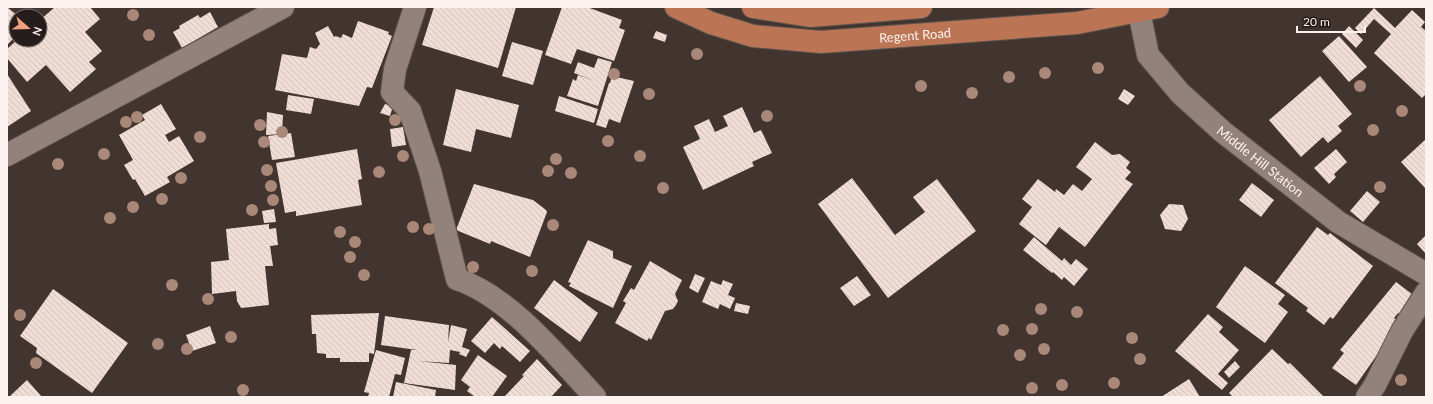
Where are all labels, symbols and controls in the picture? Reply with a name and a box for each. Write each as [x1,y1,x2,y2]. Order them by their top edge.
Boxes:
north arrow [8,8,48,48]
scale bar [1297,8,1365,34]
text: 20 m [1303,14,1330,29]
street label: Regent Road [878,24,952,46]
text: N [30,25,45,38]
street label: Middle Hill Station [1214,122,1307,200]

